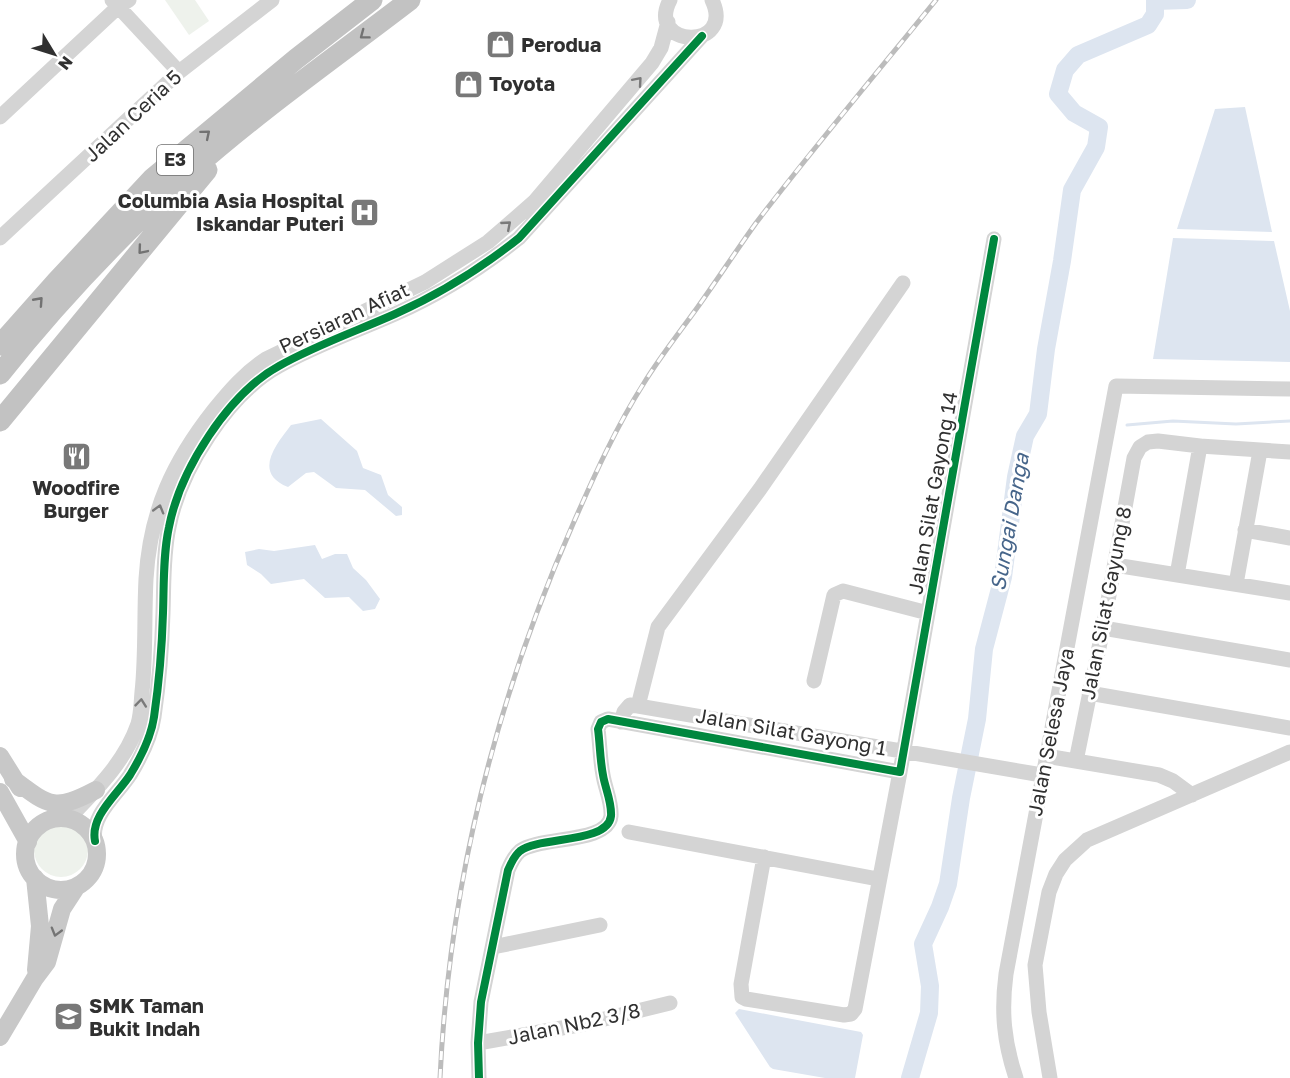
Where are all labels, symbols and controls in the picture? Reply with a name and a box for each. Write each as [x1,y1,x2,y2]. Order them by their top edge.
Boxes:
north arrow [24,24,84,84]
one-way arrow [359,28,370,39]
shop icon: Perodua [484,29,516,61]
place label: Perodua [521,32,601,56]
text: N [54,52,77,74]
street label: Jalan Ceria 5 [79,64,186,166]
shop icon: Toyota [452,68,484,100]
place label: Toyota [489,71,555,95]
one-way arrow [631,78,642,88]
one-way arrow [199,130,210,141]
road number: E3 [157,145,193,175]
place label: Columbia Asia Hospital Iskandar Puteri [117,188,344,235]
hospital icon: Columbia Asia Hospital Iskandar Puteri [349,196,381,228]
one-way arrow [500,222,511,233]
one-way arrow [139,243,150,254]
street label: Persiaran Afiat [275,277,412,358]
one-way arrow [32,298,43,308]
street label: Jalan Silat Gayong 14 [902,390,962,596]
restaurant icon: Woodfire Burger [60,441,92,473]
water label: Sungai Danga [984,450,1034,593]
place label: Woodfire Burger [32,475,120,522]
one-way arrow [152,504,164,515]
street label: Jalan Silat Gayung 8 [1075,504,1136,701]
street label: Jalan Selesa Jaya [1022,646,1078,818]
one-way arrow [134,698,146,707]
street label: Jalan Silat Gayong 1 [694,702,889,760]
one-way arrow [51,926,63,937]
place label: SMK Taman Bukit Indah [89,993,204,1040]
street label: Jalan Nb2 3/8 [505,997,642,1049]
school or university icon: SMK Taman Bukit Indah [52,1001,84,1033]

